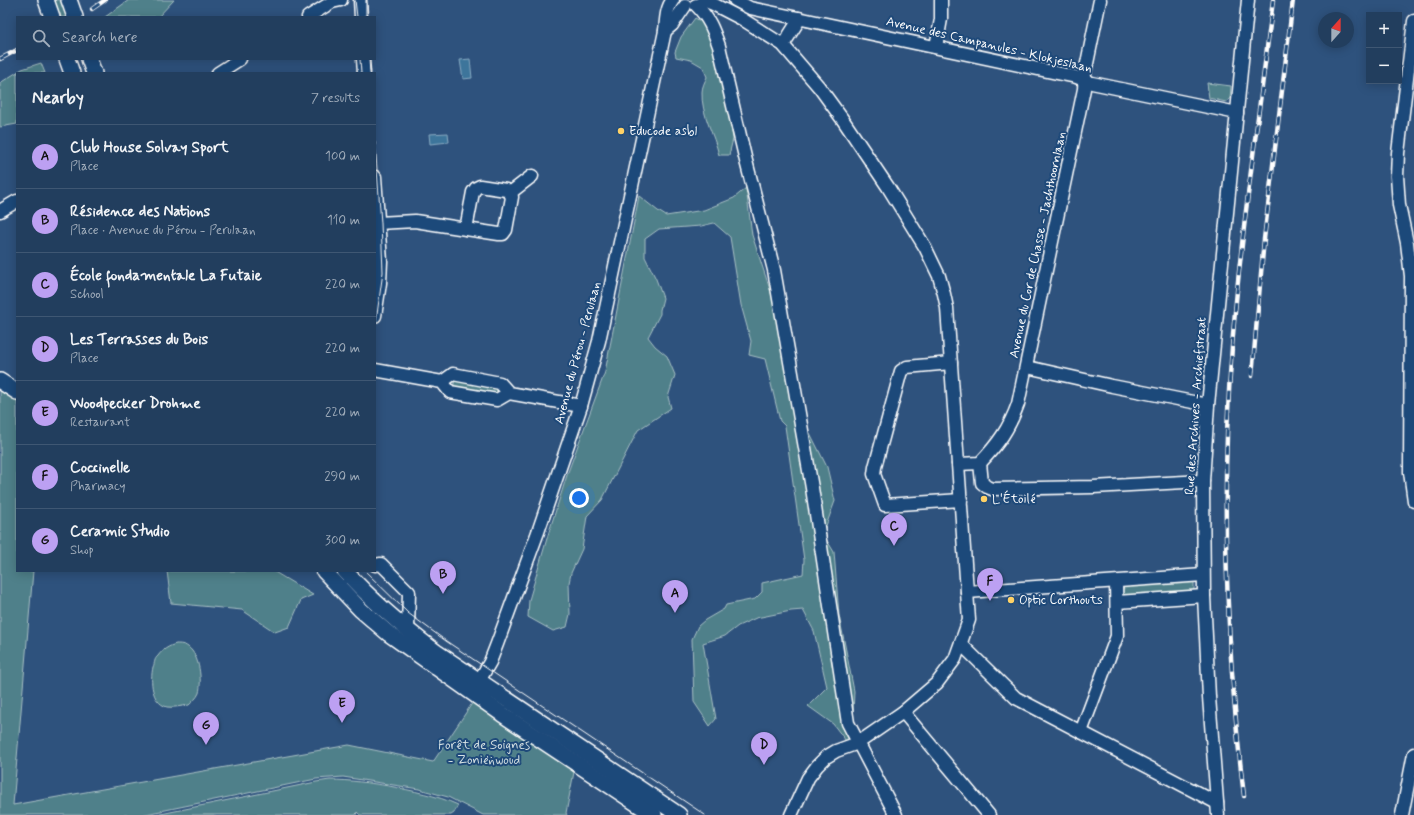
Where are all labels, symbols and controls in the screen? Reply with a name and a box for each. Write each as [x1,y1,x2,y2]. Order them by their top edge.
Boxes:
north arrow [1318,12,1354,48]
map controls [1366,12,1402,84]
button: + [1366,12,1402,48]
street label: Avenue des Campanules - Klokjeslaan [884,13,1094,77]
search box [16,16,376,60]
icon: search [30,27,52,49]
text: Search here [62,28,138,48]
button: − [1366,48,1402,84]
text: Nearby [32,87,84,109]
text: 7 results [311,90,360,107]
place label: Educode asbl [629,123,697,140]
marker: Educode asbl [616,126,626,136]
street label: Avenue du Cor de Chasse - Jachthoornlaan [1006,130,1070,360]
text: Club House Solvay Sport [70,138,229,158]
text: A [41,148,49,165]
text: 100 m [325,148,360,165]
text: Place [70,158,99,175]
text: Résidence des Nations [70,202,210,222]
text: B [41,212,49,229]
text: 110 m [327,212,360,229]
text: Place · Avenue du Pérou - Perulaan [70,222,255,239]
text: École fondamentale La Futaie [70,266,262,286]
text: C [40,276,50,293]
text: 220 m [325,276,360,293]
street label: Avenue du Pérou - Perulaan [551,280,605,426]
text: School [70,286,104,303]
street label: Rue des Archives - Archiefstraat [1181,316,1211,495]
text: Les Terrasses du Bois [70,330,208,350]
text: D [41,340,49,357]
text: 220 m [325,340,360,357]
text: Place [70,350,99,367]
text: Woodpecker Drohme [70,394,201,414]
text: E [41,404,49,421]
text: 220 m [325,404,360,421]
text: Restaurant [70,414,130,431]
text: Coccinelle [70,458,130,478]
text: F [42,468,48,485]
text: 290 m [324,468,360,485]
text: Pharmacy [70,478,126,495]
your location [569,488,589,508]
place label: L'Étoilé [992,490,1036,508]
marker: L'Étoilé [979,494,989,504]
pin: C [881,513,907,546]
text: Ceramic Studio [70,522,169,542]
text: G [41,532,49,549]
text: 300 m [325,532,360,549]
text: Shop [70,542,94,559]
pin: B [430,561,456,594]
pin: F [977,568,1003,601]
pin: A [662,580,688,613]
place label: Optic Corthouts [1019,592,1103,609]
marker: Optic Corthouts [1006,595,1016,605]
pin: E [329,690,355,723]
pin: G [193,712,219,745]
pin: D [751,732,777,765]
park label: Forêt de Soignes - Zoniënwoud [438,737,530,769]

